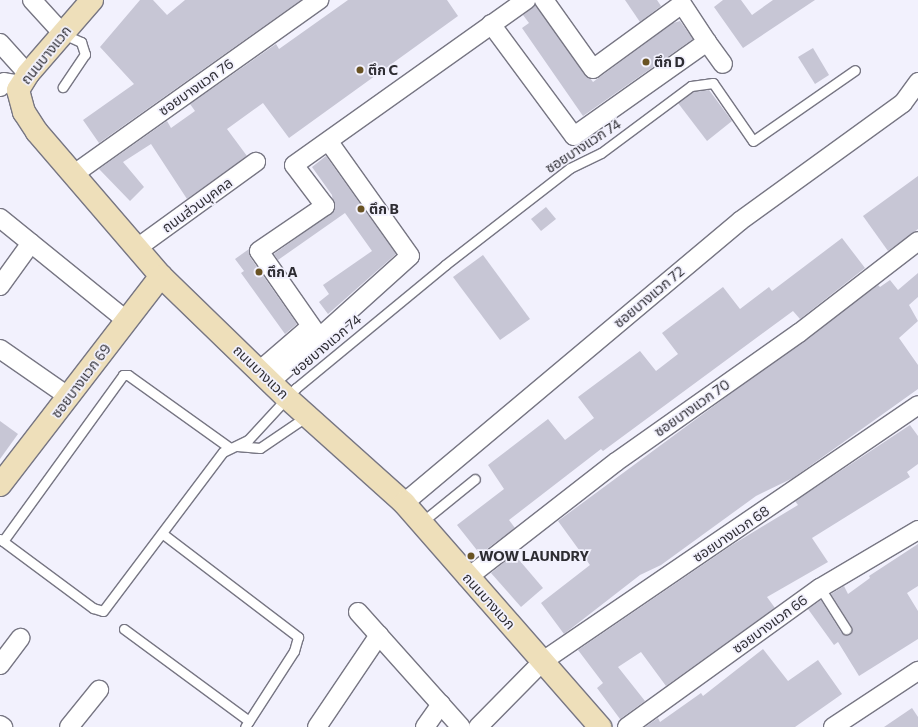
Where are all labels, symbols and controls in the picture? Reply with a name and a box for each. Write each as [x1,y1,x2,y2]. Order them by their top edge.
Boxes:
street label: ถนนบางแวก [17,22,75,88]
place label: ตึก D [654,54,685,70]
street label: ซอยบางแวก 76 [155,55,237,119]
marker: ตึก D [641,57,651,67]
place label: ตึก C [368,62,398,78]
marker: ตึก C [355,65,365,75]
street label: ซอยบางแวก 74 [542,115,624,177]
street label: ถนนส่วนบุคคล [159,174,235,236]
place label: ตึก B [369,201,399,217]
marker: ตึก B [356,204,366,214]
street label: ซอยบางแวก 72 [610,263,688,331]
place label: ตึก A [267,264,298,280]
marker: ตึก A [254,267,264,277]
street label: ซอยบางแวก 74 [287,311,365,379]
street label: ซอยบางแวก 69 [48,341,114,421]
street label: ถนนบางแวก [230,342,292,402]
street label: ซอยบางแวก 70 [651,376,733,440]
street label: ซอยบางแวก 68 [690,502,772,566]
place label: WOW LAUNDRY [479,548,589,564]
marker: WOW LAUNDRY [466,551,476,561]
street label: ถนนบางแวก [459,569,519,633]
street label: ซอยบางแวก 66 [729,591,811,657]

